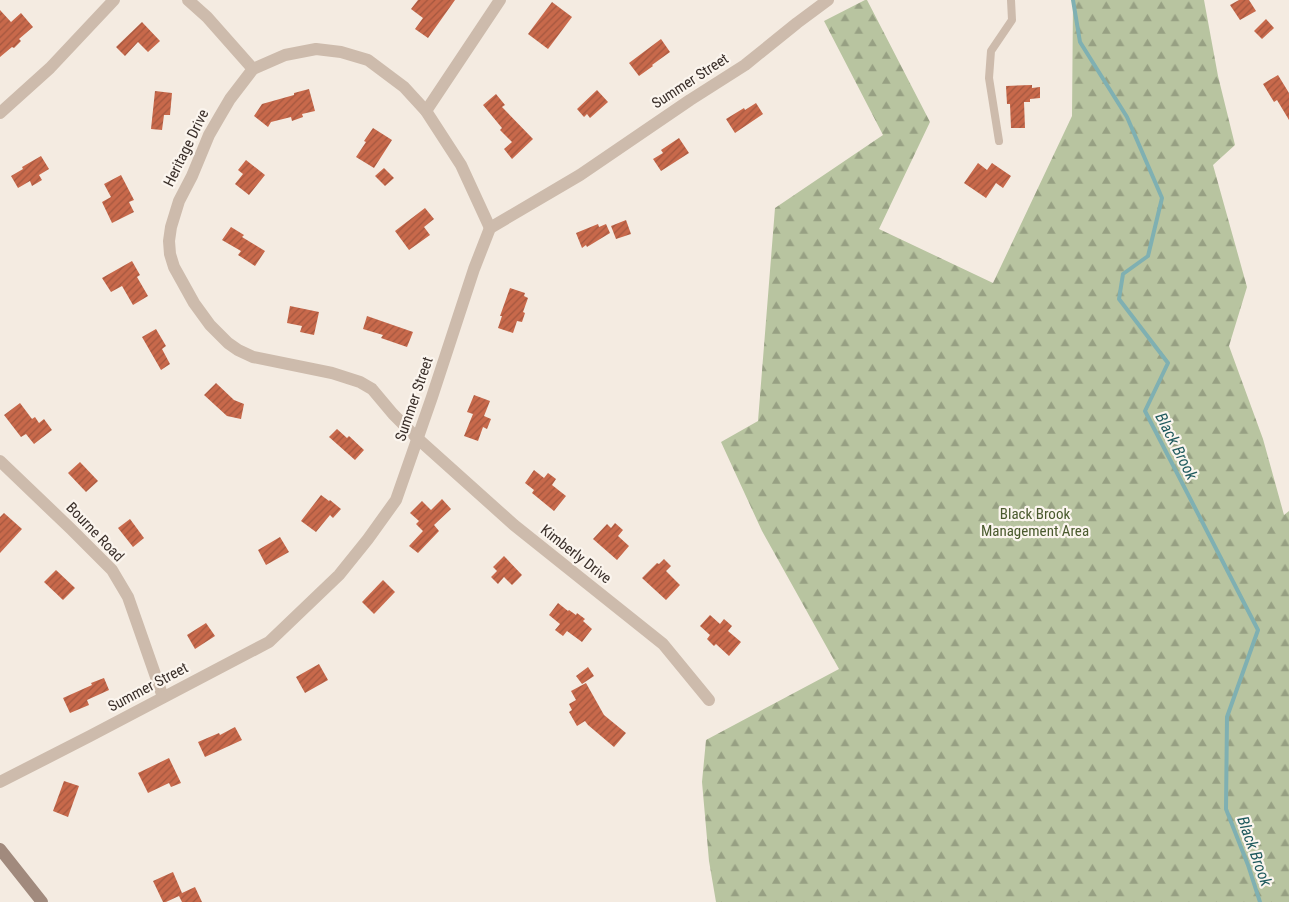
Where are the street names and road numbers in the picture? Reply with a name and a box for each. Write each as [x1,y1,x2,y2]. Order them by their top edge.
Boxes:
street label: Summer Street [648,50,732,112]
street label: Heritage Drive [160,106,212,190]
street label: Summer Street [391,355,437,443]
street label: Bourne Road [62,499,128,565]
street label: Kimberly Drive [537,521,615,587]
street label: Summer Street [105,658,191,716]

